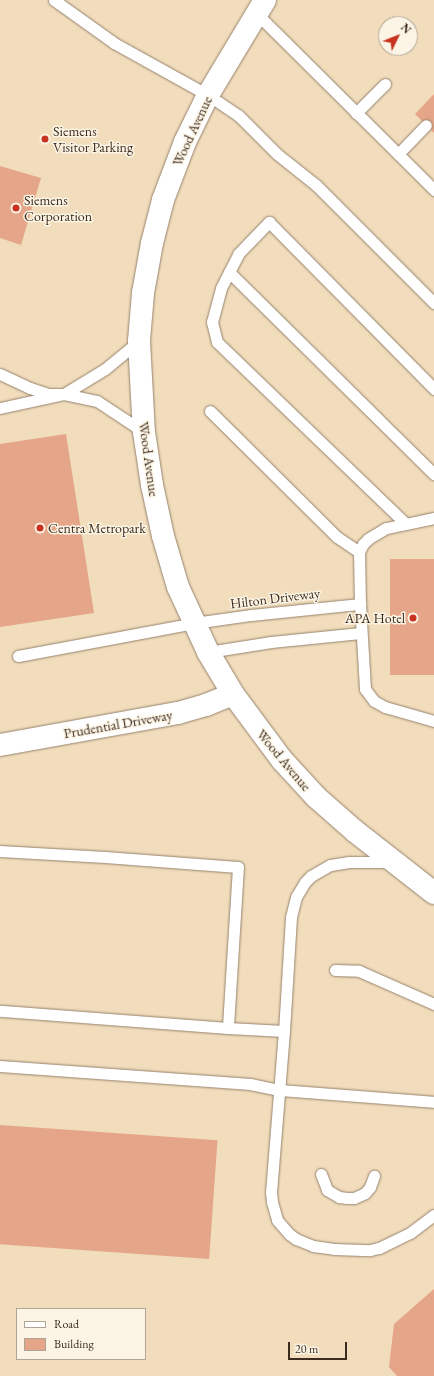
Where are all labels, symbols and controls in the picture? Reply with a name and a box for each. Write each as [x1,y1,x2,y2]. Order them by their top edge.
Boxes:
north arrow [378,16,418,56]
text: N [398,20,414,37]
street label: Wood Avenue [168,93,216,169]
place label: Siemens Visitor Parking [53,123,133,156]
marker: Siemens Visitor Parking [40,134,50,144]
place label: Siemens Corporation [24,192,92,224]
marker: Siemens Corporation [11,203,21,213]
street label: Wood Avenue [135,421,163,497]
place label: Centra Metropark [48,520,146,536]
marker: Centra Metropark [35,523,45,533]
street label: Hilton Driveway [229,584,321,612]
place label: APA Hotel [345,610,405,626]
marker: APA Hotel [408,613,418,623]
street label: Prudential Driveway [62,706,174,742]
street label: Wood Avenue [253,726,315,794]
legend [16,1308,146,1360]
text: Road [54,1316,79,1332]
scale bar [290,1334,349,1360]
text: Building [54,1336,94,1352]
text: 20 m [295,1341,318,1357]

